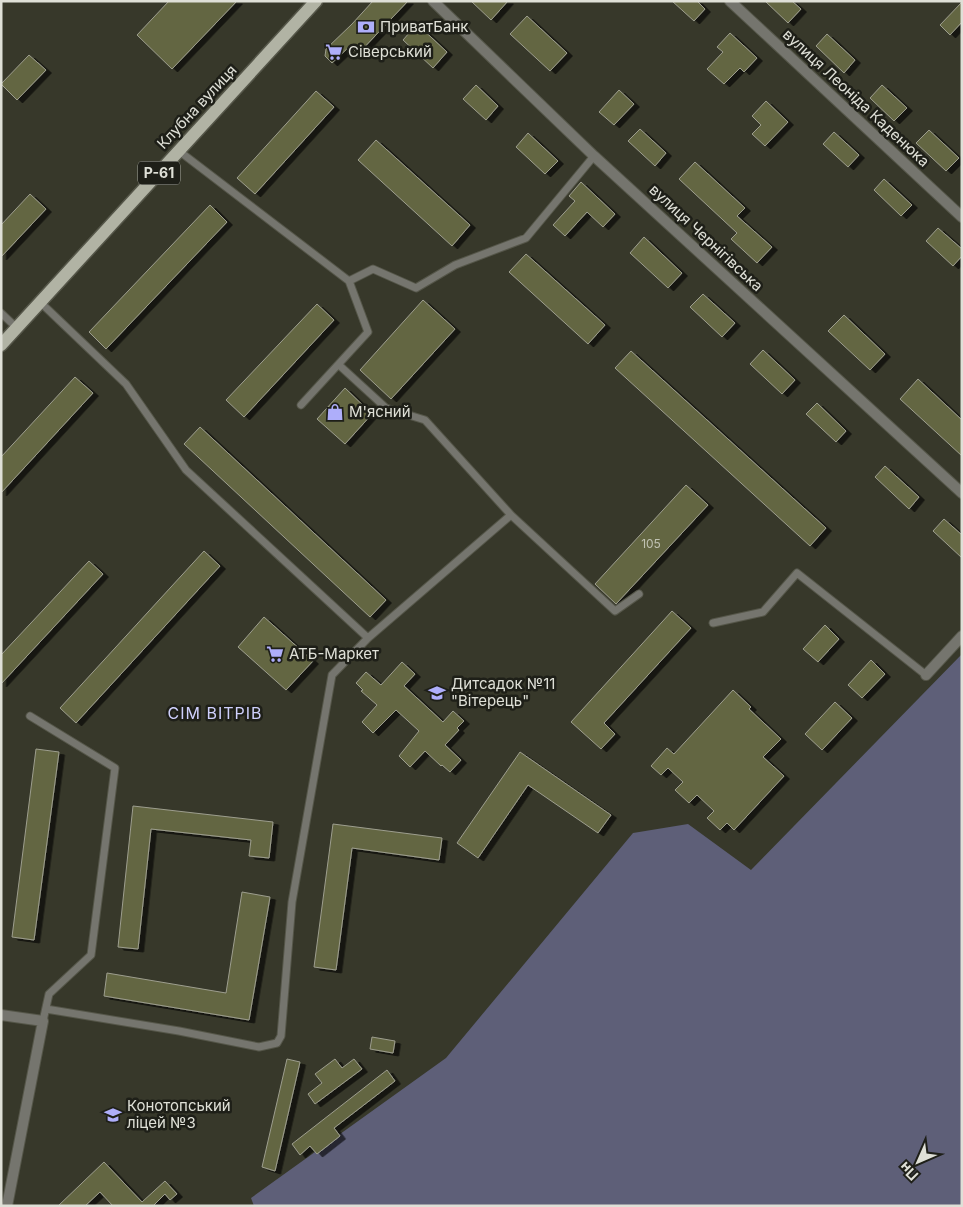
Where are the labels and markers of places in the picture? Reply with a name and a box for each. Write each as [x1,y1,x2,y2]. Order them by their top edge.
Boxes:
bank icon: ПриватБанк [356,17,376,37]
place label: ПриватБанк [380,17,468,36]
supermarket icon: Сіверський [324,42,344,62]
place label: Сіверський [348,42,432,61]
shop icon: М'ясний [325,402,345,422]
place label: М'ясний [349,402,411,421]
supermarket icon: АТБ-Маркет [265,644,285,664]
place label: АТБ-Маркет [289,644,379,663]
place label: Дитсадок №11 "Вітерець" [451,674,555,710]
school or university icon: Дитсадок №11 "Вітерець" [427,683,447,703]
place label: Конотопський ліцей №3 [127,1096,231,1132]
school or university icon: Конотопський ліцей №3 [103,1105,123,1125]

